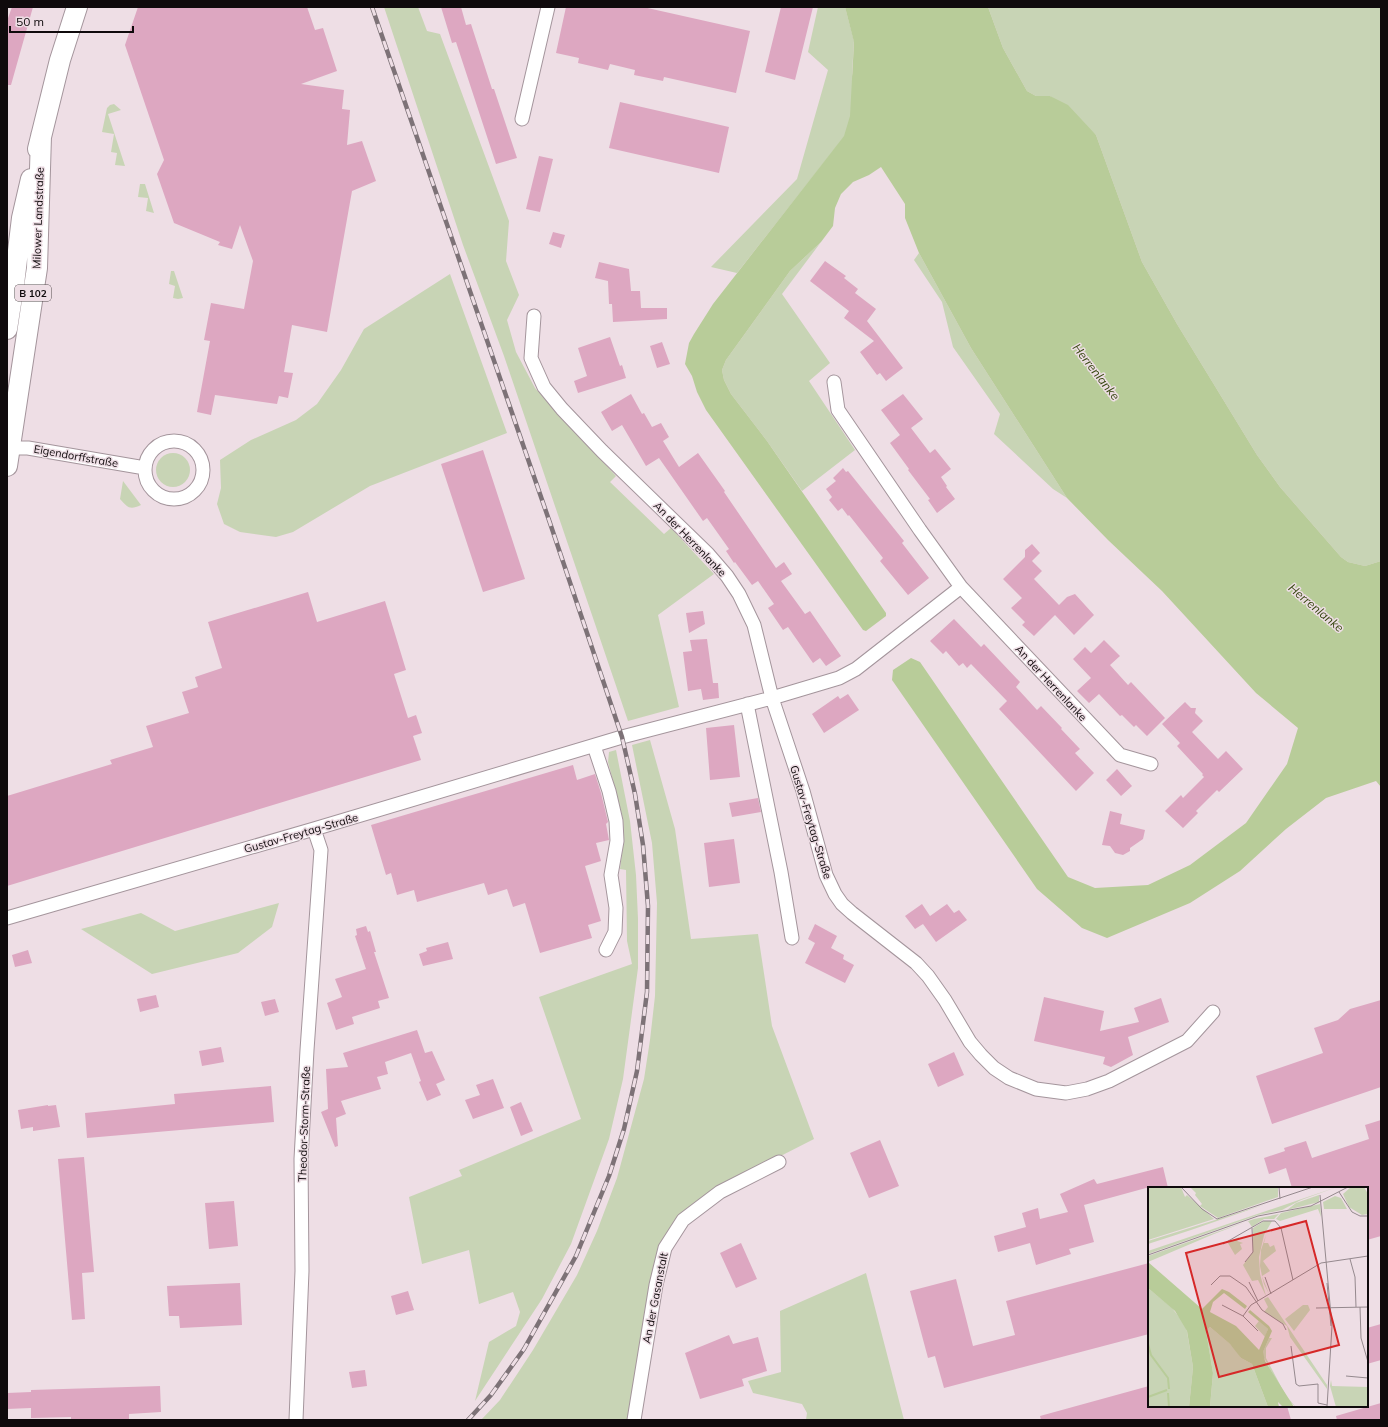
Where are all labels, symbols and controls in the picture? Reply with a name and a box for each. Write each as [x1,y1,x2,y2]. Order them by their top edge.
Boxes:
scale bar [10,8,133,34]
text: 50 m [16,14,44,29]
street label: Milower Landstraße [29,167,47,269]
road number: B 102 [15,285,51,301]
water label: Herrenlanke [1070,340,1123,403]
street label: Eigendorffstraße [33,442,119,470]
street label: An der Herrenlanke [651,499,729,579]
water label: Herrenlanke [1286,580,1347,635]
street label: An der Herrenlanke [1012,642,1090,724]
street label: Gustav-Freytag-Straße [787,763,835,881]
street label: Gustav-Freytag-Straße [242,810,360,856]
street label: Theodor-Storm-Straße [295,1066,313,1182]
inset map [1148,1187,1368,1407]
street label: An der Gasanstalt [639,1251,671,1345]

